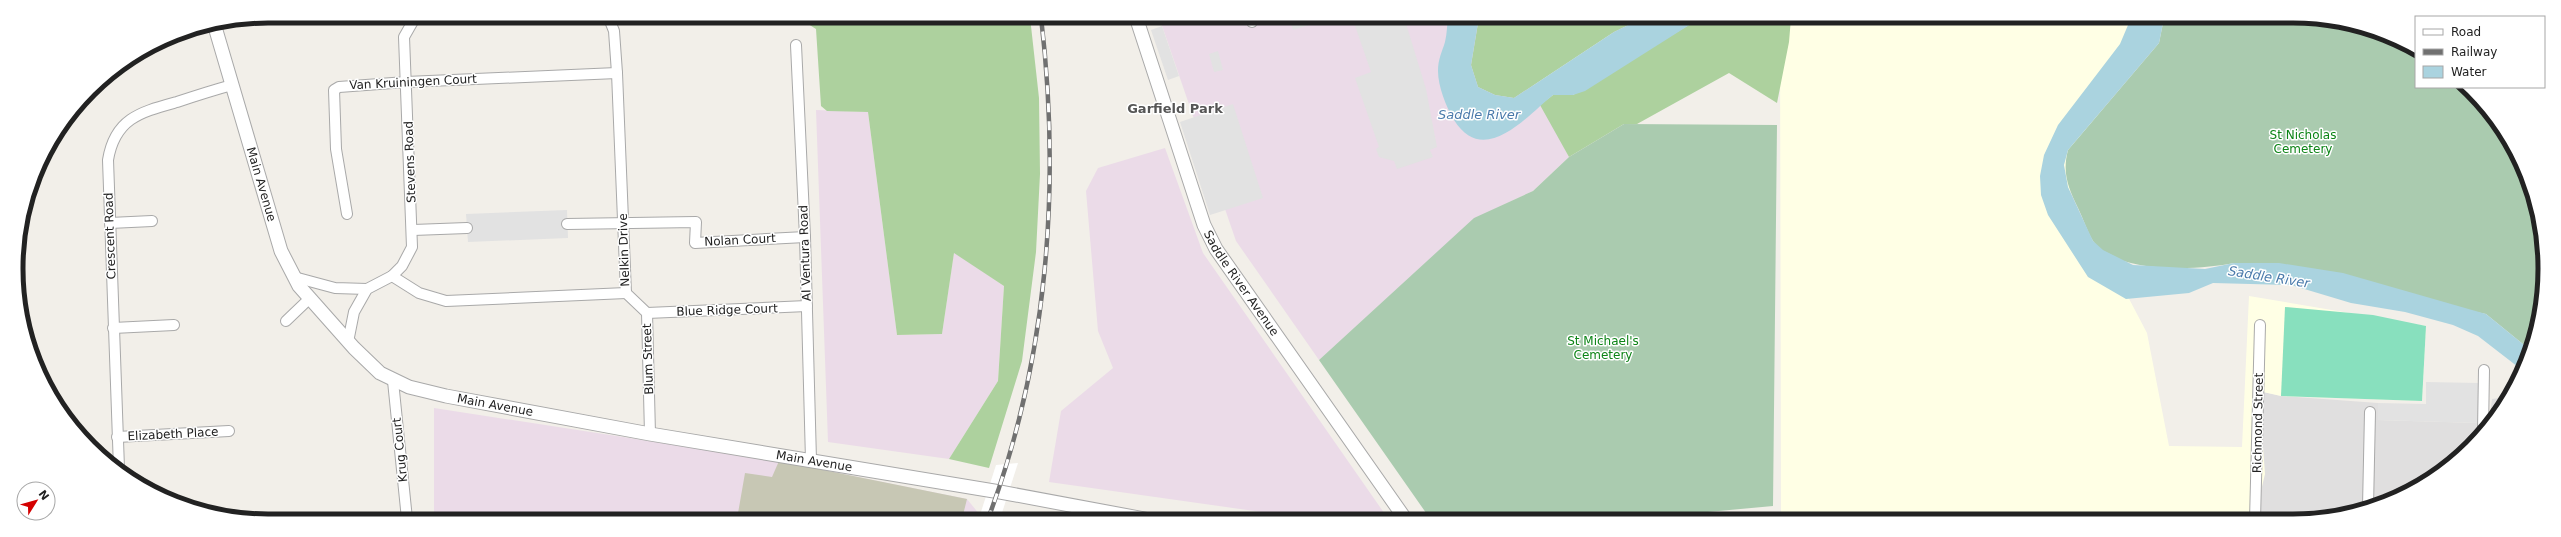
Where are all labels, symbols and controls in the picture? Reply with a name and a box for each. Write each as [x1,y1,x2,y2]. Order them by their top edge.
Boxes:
legend [2415,16,2545,88]
text: Road [2451,25,2481,39]
text: Railway [2451,45,2497,59]
text: Water [2451,65,2487,79]
street label: Van Kruiningen Court [349,72,477,92]
district label: Garfield Park [1127,101,1223,116]
water label: Saddle River [1438,107,1522,122]
street label: Stevens Road [402,121,418,203]
park label: St Nicholas Cemetery [2270,128,2336,156]
street label: Main Avenue [244,145,279,223]
street label: Crescent Road [101,192,119,280]
street label: Al Ventura Road [796,205,814,301]
street label: Nelkin Drive [616,213,632,287]
street label: Saddle River Avenue [1201,228,1282,339]
street label: Nolan Court [704,231,776,249]
water label: Saddle River [2227,263,2312,291]
street label: Blue Ridge Court [676,301,778,319]
street label: Blum Street [640,323,656,395]
park label: St Michael's Cemetery [1567,334,1639,362]
street label: Richmond Street [2250,372,2266,473]
street label: Main Avenue [456,391,534,419]
street label: Krug Court [390,417,410,483]
street label: Elizabeth Place [127,425,219,443]
street label: Main Avenue [775,448,853,474]
north arrow [16,481,56,521]
text: N [36,488,52,503]

